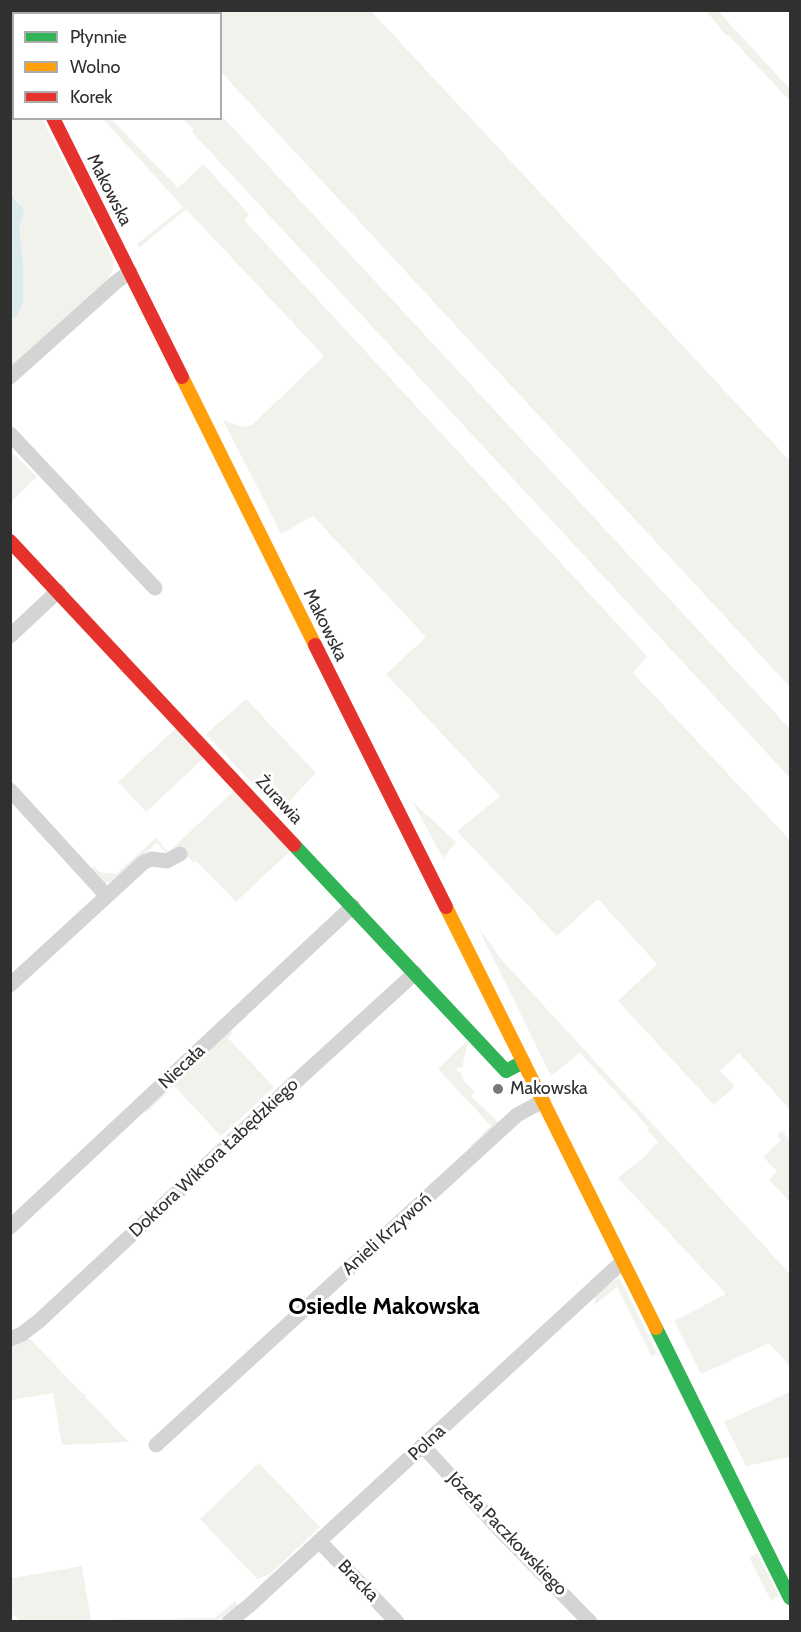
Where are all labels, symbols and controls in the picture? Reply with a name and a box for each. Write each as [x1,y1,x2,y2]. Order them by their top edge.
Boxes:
legend [12,12,222,120]
text: Płynnie [70,26,127,48]
text: Wolno [70,56,120,78]
text: Korek [70,86,112,108]
street label: Makowska [82,150,136,230]
street label: Makowska [298,585,352,665]
street label: Żurawia [251,771,307,829]
street label: Niecała [154,1040,210,1094]
street label: Doktora Wiktora Łabędzkiego [125,1074,303,1242]
place label: Makowska [510,1078,588,1100]
marker: Makowska [491,1082,505,1096]
street label: Anieli Krzywoń [338,1188,436,1280]
district label: Osiedle Makowska [288,1293,480,1321]
street label: Polna [404,1420,450,1466]
street label: Józefa Paczkowskiego [442,1468,572,1600]
street label: Bracka [333,1556,383,1606]

